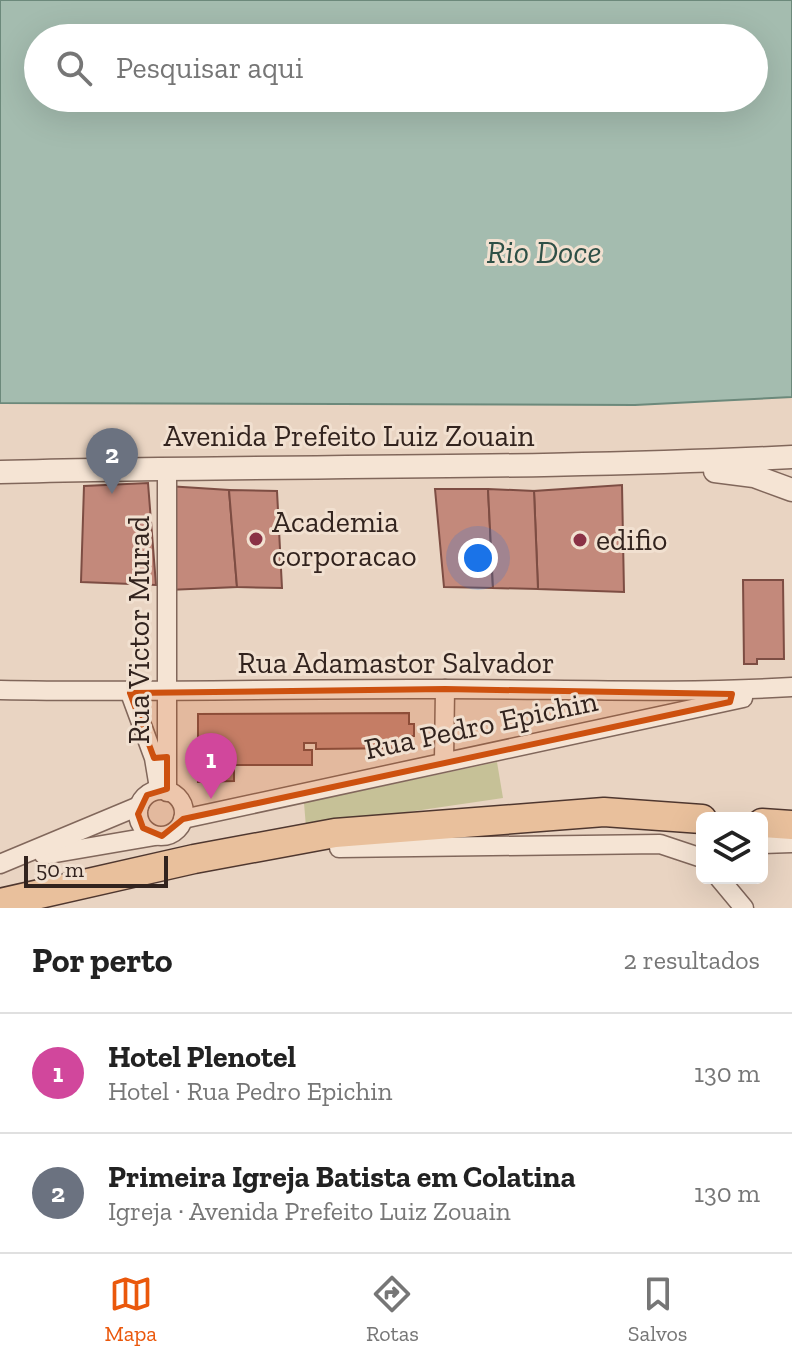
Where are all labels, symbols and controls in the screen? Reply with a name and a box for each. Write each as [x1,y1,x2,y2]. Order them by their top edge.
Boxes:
search box [24,24,768,112]
icon: search [52,46,96,90]
text: Pesquisar aqui [116,50,303,86]
water label: Rio Doce [486,233,602,271]
street label: Avenida Prefeito Luiz Zouain [163,418,535,454]
pin: 2 [86,428,138,494]
place label: Academia corporacao [272,504,417,574]
street label: Rua Victor Murad [121,515,157,744]
place label: edifio [596,522,667,558]
marker: Academia corporacao [247,530,265,548]
marker: edifio [571,531,589,549]
your location [458,538,498,578]
street label: Rua Adamastor Salvador [237,645,555,681]
street label: Rua Pedro Epichin [361,683,601,767]
pin: 1 [185,733,237,799]
map controls [696,812,768,884]
button: layers [696,812,768,884]
scale bar [24,852,168,888]
text: 50 m [36,856,84,883]
text: Por perto [32,940,172,981]
text: 2 resultados [623,944,760,976]
text: Hotel Plenotel [108,1039,296,1075]
text: 1 [53,1057,63,1089]
text: 130 m [694,1057,760,1089]
text: Hotel · Rua Pedro Epichin [108,1075,392,1107]
text: Primeira Igreja Batista em Colatina [108,1159,576,1195]
text: 2 [51,1177,65,1209]
text: 130 m [694,1177,760,1209]
text: Igreja · Avenida Prefeito Luiz Zouain [108,1195,511,1227]
tab: Mapa [104,1272,157,1347]
tab: Rotas [366,1272,419,1347]
tab: Salvos [628,1272,688,1347]

